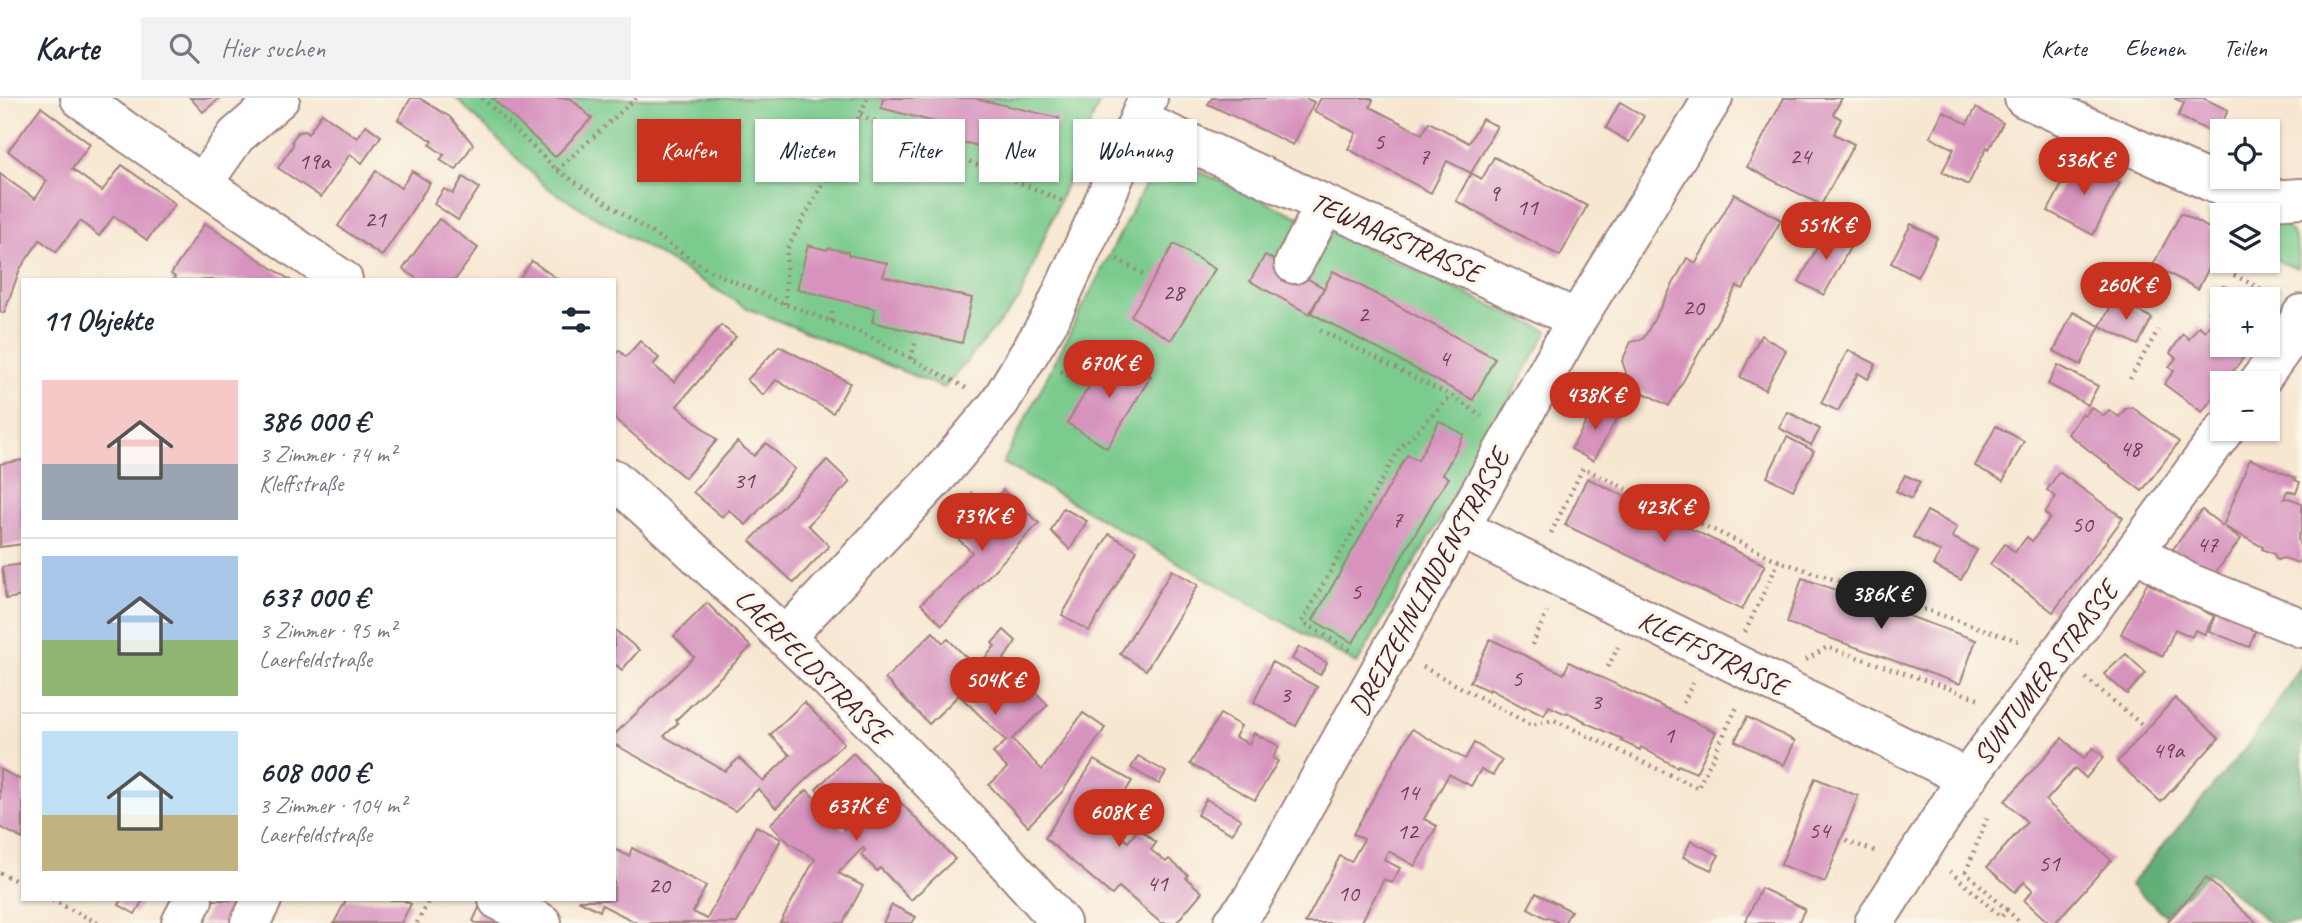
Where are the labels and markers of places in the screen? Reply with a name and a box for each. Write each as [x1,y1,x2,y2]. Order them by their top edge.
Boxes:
pin: 536K € [2027,138,2141,197]
pin: 551K € [1769,202,1883,262]
pin: 260K € [2069,262,2183,322]
pin: 670K € [1052,341,1166,400]
pin: 438K € [1538,372,1652,432]
pin: 423K € [1607,484,1721,544]
pin: 739K € [925,494,1039,553]
pin: 386K € [1824,572,1938,631]
pin: 504K € [938,658,1052,717]
pin: 637K € [799,784,913,843]
pin: 608K € [1062,790,1176,849]

